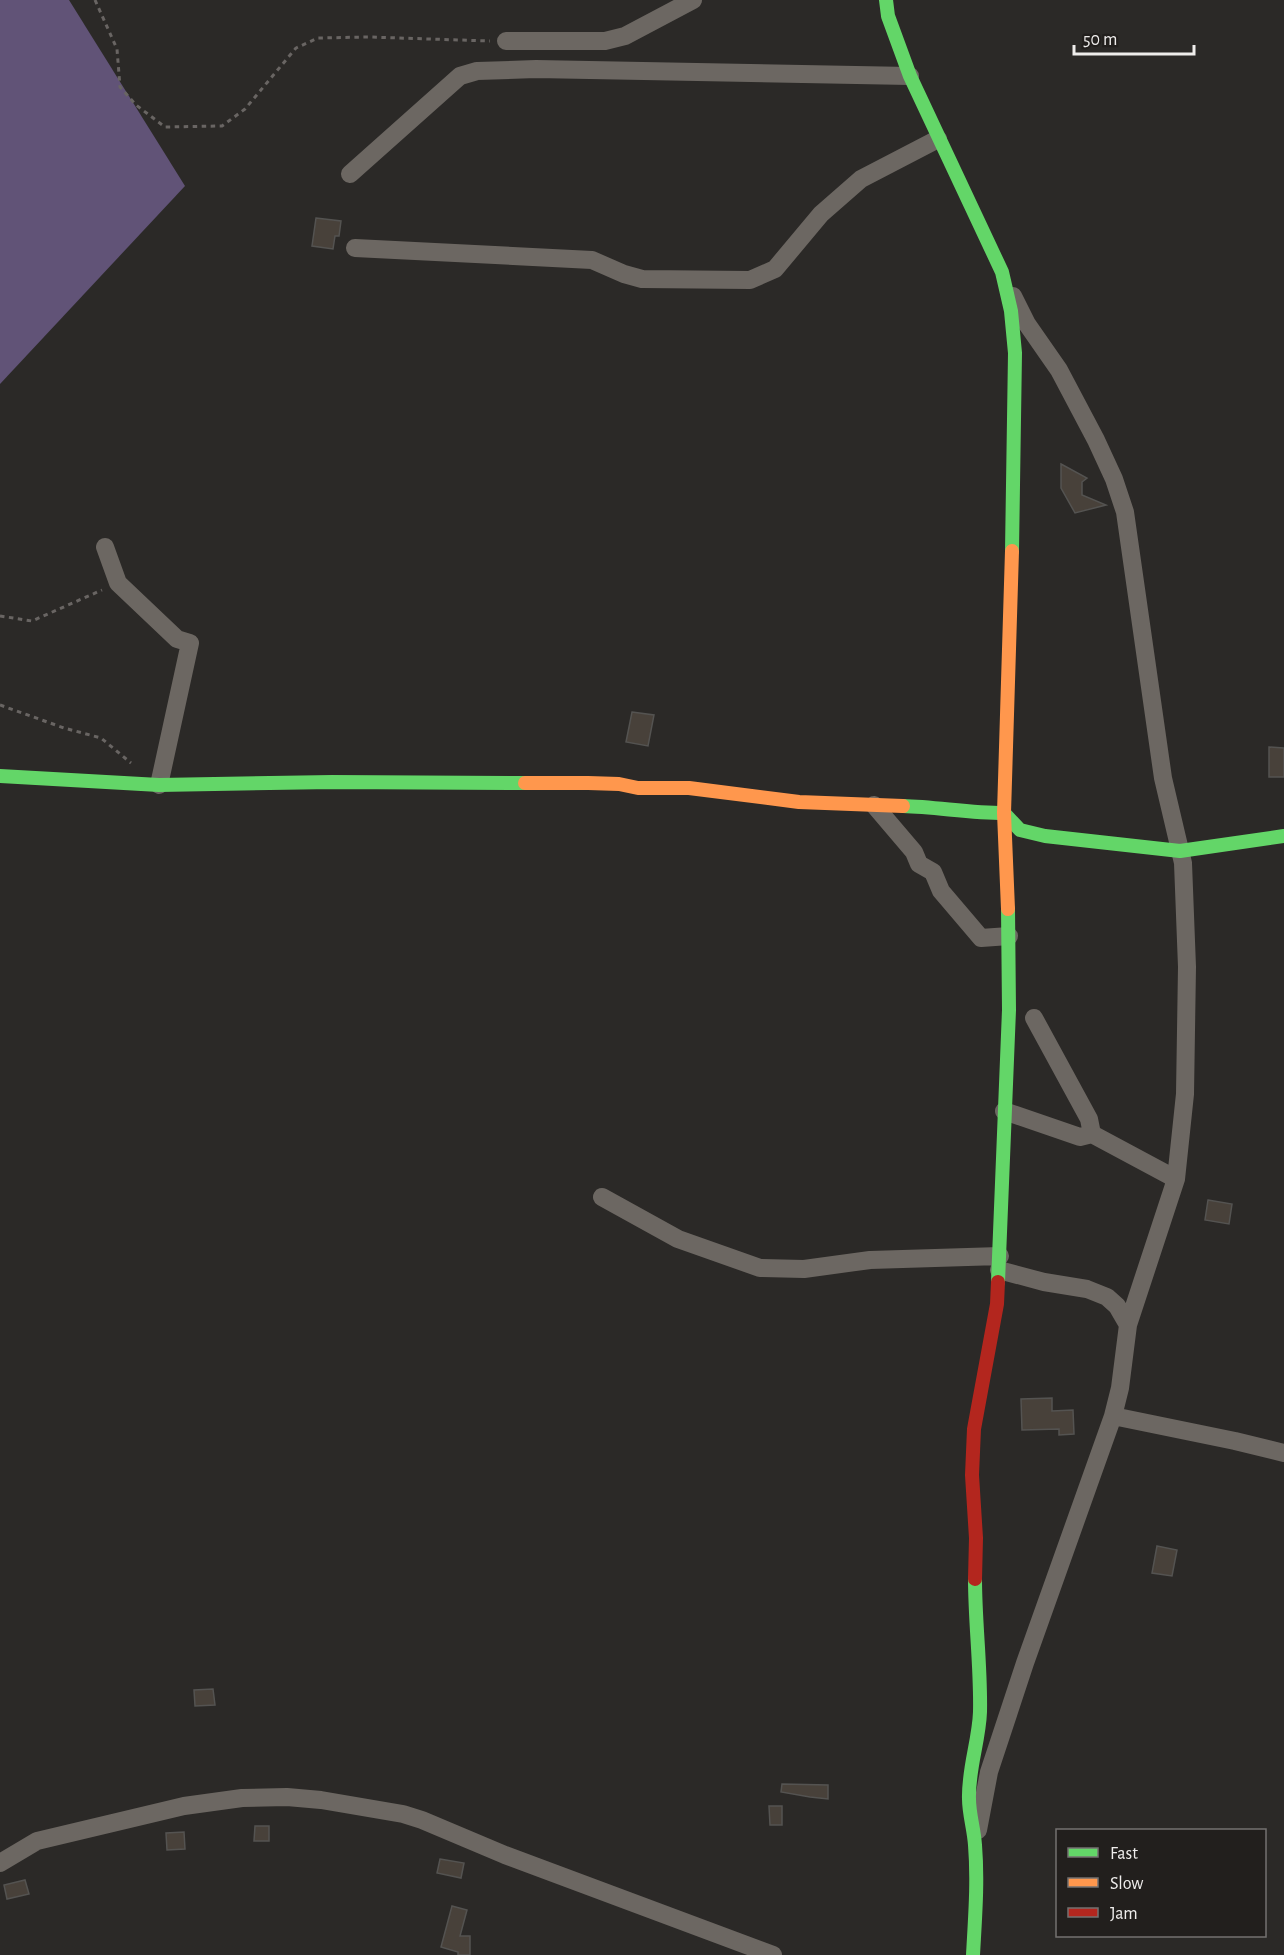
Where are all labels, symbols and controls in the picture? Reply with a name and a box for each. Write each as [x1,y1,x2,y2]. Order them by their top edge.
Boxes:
scale bar [1074,18,1194,56]
text: 50 m [1083,31,1117,49]
legend [1056,1829,1266,1937]
text: Fast [1110,1845,1138,1863]
text: Slow [1110,1875,1143,1893]
text: Jam [1110,1905,1138,1923]

